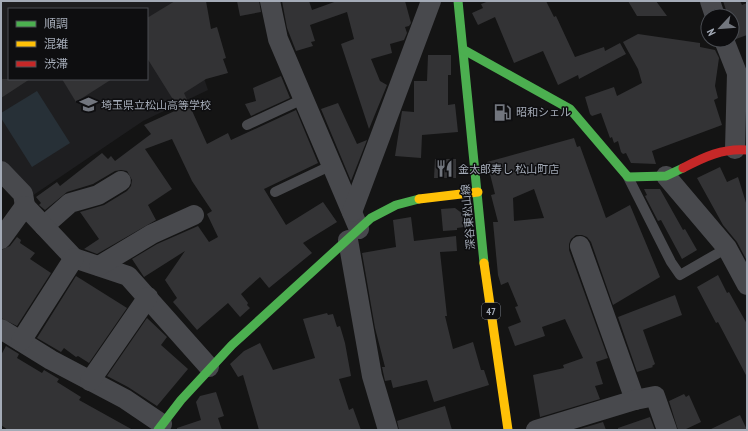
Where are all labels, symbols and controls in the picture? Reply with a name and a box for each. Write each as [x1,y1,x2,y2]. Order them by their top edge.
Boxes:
legend [8,8,148,80]
north arrow [700,8,740,48]
text: 順調 [44,16,68,31]
text: N [703,27,719,38]
text: 混雑 [44,36,68,51]
text: 渋滞 [44,56,68,71]
school or university icon: 埼玉県立松山高等学校 [78,95,98,115]
place label: 埼玉県立松山高等学校 [101,98,211,112]
fuel station icon: 昭和シェル [493,102,513,122]
place label: 昭和シェル [516,105,571,119]
restaurant icon: 金太郎寿し 松山町店 [435,159,455,179]
place label: 金太郎寿し 松山町店 [458,162,559,176]
street label: 深谷東松山線 [458,184,478,250]
road number: 47 [482,303,500,319]

